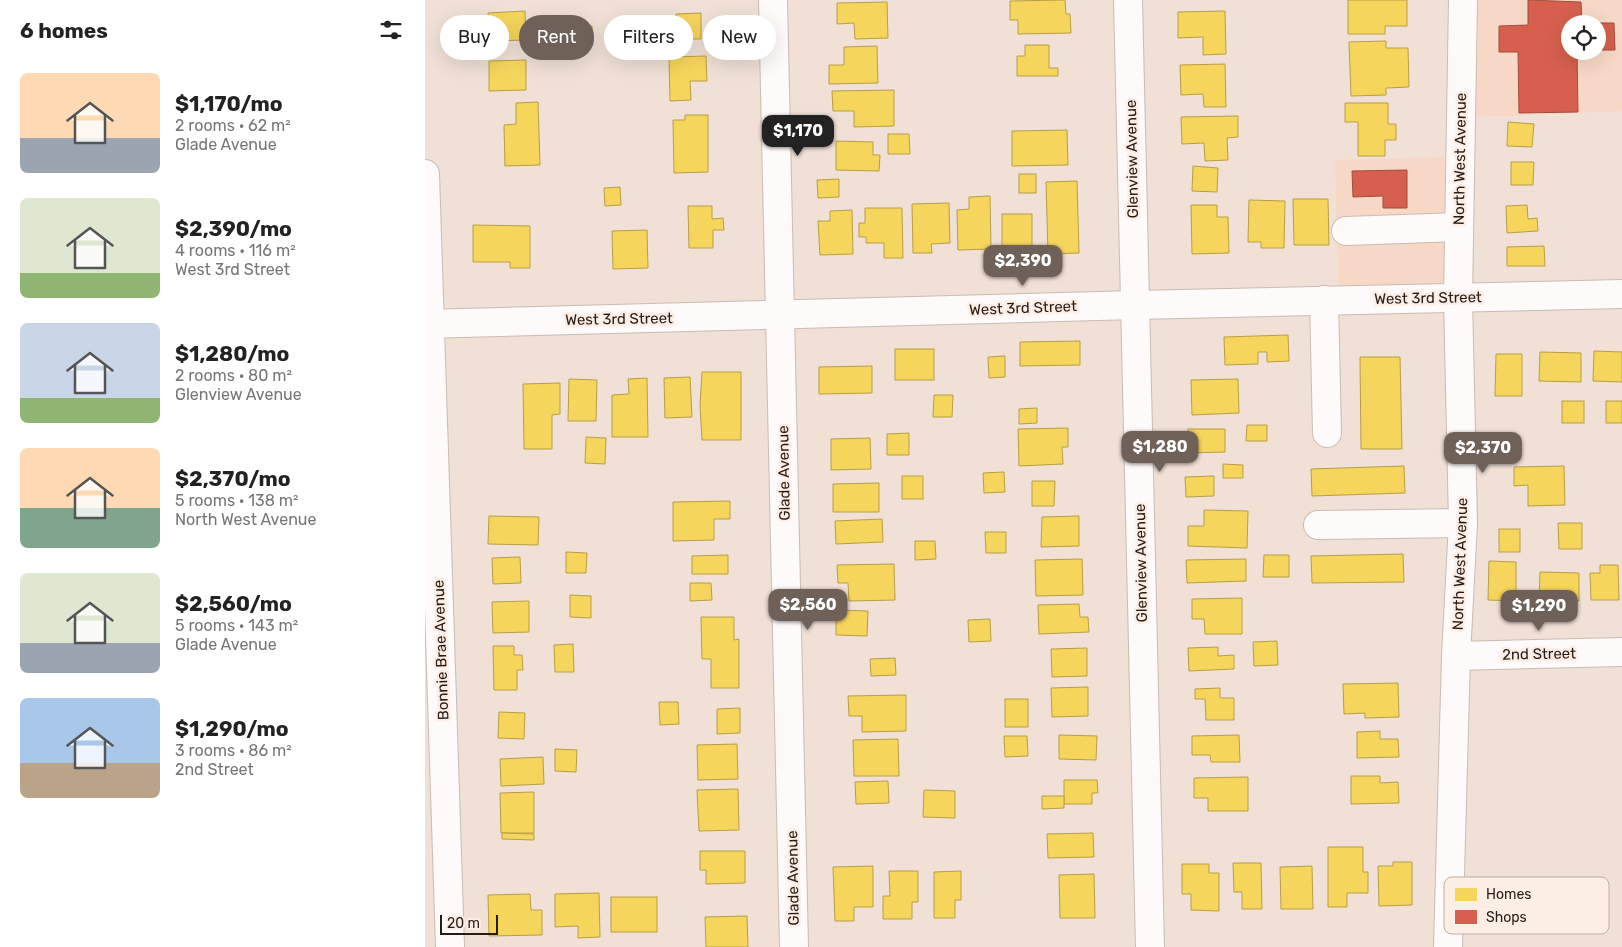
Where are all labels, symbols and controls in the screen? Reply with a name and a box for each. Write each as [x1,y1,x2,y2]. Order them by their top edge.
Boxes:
chip: Buy [440,15,509,60]
chip: Rent [519,15,594,60]
chip: Filters [604,15,693,60]
chip: New [703,15,776,60]
map controls [1561,15,1606,60]
button: locate [1561,15,1606,60]
icon: filters [377,16,405,44]
text: 6 homes [20,18,108,43]
text: $1,170/mo [175,91,283,116]
icon: home [60,93,120,153]
street label: North West Avenue [1450,93,1470,225]
street label: Glenview Avenue [1122,99,1142,219]
pin: $1,170 [757,114,839,157]
text: 2 rooms · 62 m² [175,116,291,135]
text: $1,170 [773,121,823,140]
text: Glade Avenue [175,135,277,154]
text: $2,390/mo [175,216,292,241]
icon: home [60,218,120,278]
text: 4 rooms · 116 m² [175,241,296,260]
pin: $2,390 [982,244,1064,287]
text: $2,390 [994,251,1052,270]
text: West 3rd Street [175,260,290,279]
street label: West 3rd Street [1374,288,1482,308]
street label: West 3rd Street [969,297,1077,319]
street label: West 3rd Street [565,309,673,329]
text: $1,280/mo [175,341,289,366]
icon: home [60,343,120,403]
text: 2 rooms · 80 m² [175,366,292,385]
text: Glenview Avenue [175,385,302,404]
street label: Glade Avenue [774,425,794,521]
pin: $1,280 [1119,430,1201,473]
pin: $2,370 [1442,432,1524,474]
text: $1,280 [1132,437,1188,456]
text: $2,370 [1455,438,1511,457]
text: $2,370/mo [175,466,291,491]
icon: home [60,468,120,528]
text: 5 rooms · 138 m² [175,491,298,510]
street label: North West Avenue [1449,497,1471,631]
street label: Glenview Avenue [1131,503,1151,623]
text: North West Avenue [175,510,316,529]
street label: Bonnie Brae Avenue [430,579,452,721]
pin: $2,560 [767,588,849,631]
pin: $1,290 [1498,590,1580,632]
text: $2,560/mo [175,591,292,616]
icon: home [60,593,120,653]
text: $2,560 [779,595,837,614]
text: $1,290 [1512,596,1566,615]
text: 5 rooms · 143 m² [175,616,298,635]
text: Glade Avenue [175,635,277,654]
street label: 2nd Street [1502,644,1576,664]
text: $1,290/mo [175,716,289,741]
icon: home [60,718,120,778]
text: 3 rooms · 86 m² [175,741,292,760]
text: 2nd Street [175,760,254,779]
street label: Glade Avenue [783,830,803,926]
legend [1444,877,1609,934]
text: Homes [1486,886,1531,903]
text: Shops [1486,909,1527,926]
scale bar [440,912,497,935]
text: 20 m [447,915,480,932]

